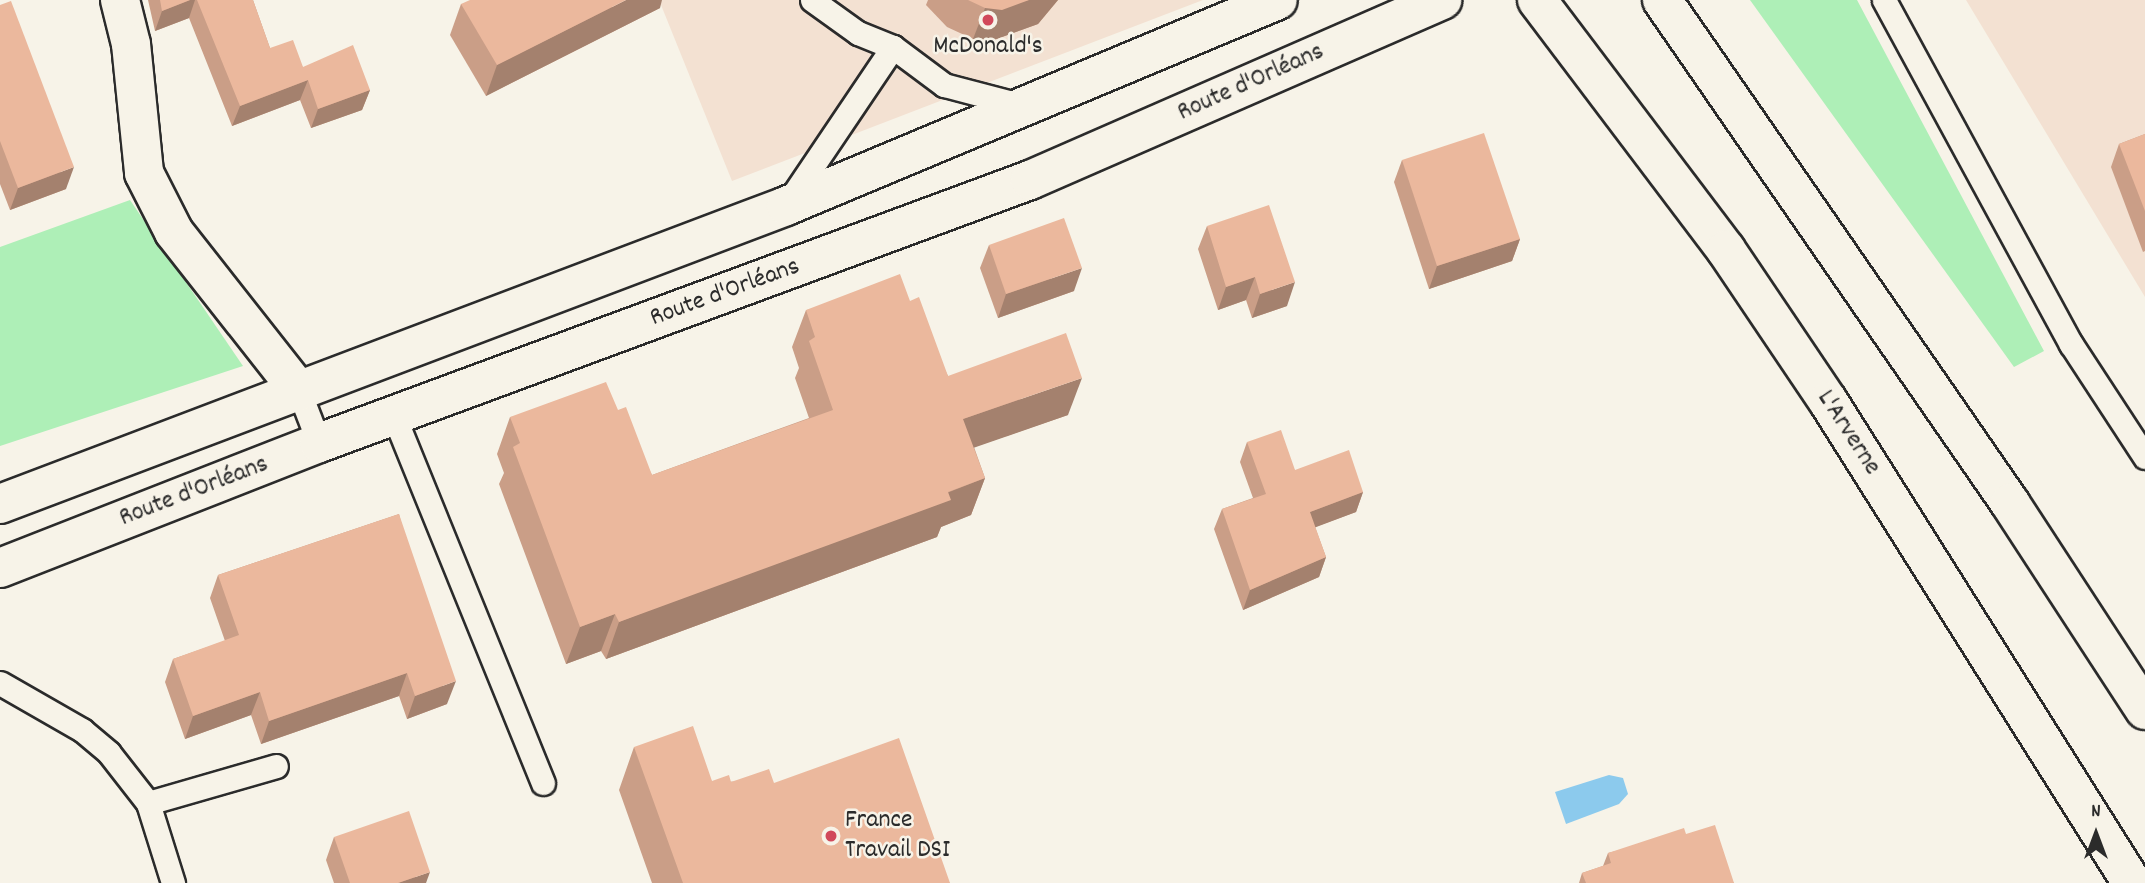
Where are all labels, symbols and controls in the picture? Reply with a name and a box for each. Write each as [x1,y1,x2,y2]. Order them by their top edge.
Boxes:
marker: McDonald's [980,12,996,28]
place label: McDonald's [933,31,1043,63]
street label: Route d'Orléans [1173,37,1329,129]
street label: Route d'Orléans [646,252,804,334]
street label: L'Arverne [1809,385,1887,481]
street label: Route d'Orléans [115,449,273,535]
north arrow [2061,799,2131,869]
text: N [2091,799,2101,826]
place label: France Travail DSI [845,805,950,866]
marker: France Travail DSI [823,828,839,844]

